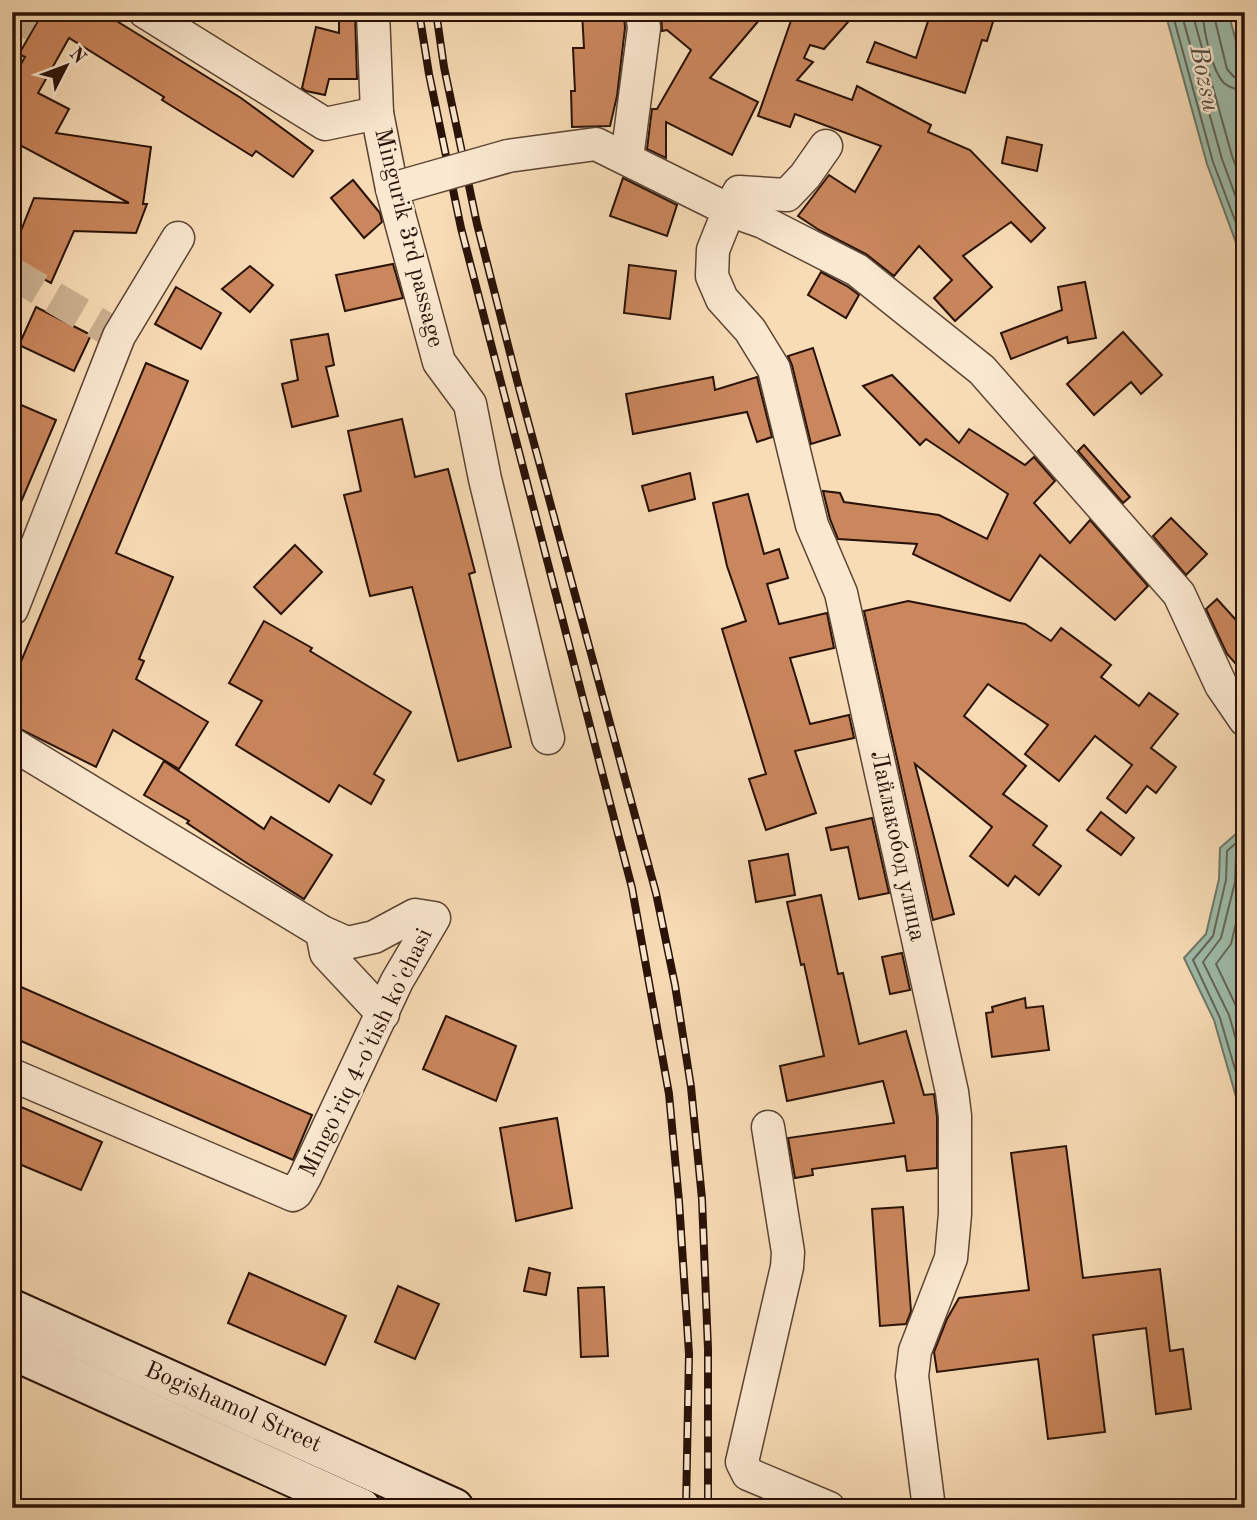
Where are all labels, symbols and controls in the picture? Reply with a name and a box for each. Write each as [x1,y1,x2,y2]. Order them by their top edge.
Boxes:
north arrow [32,32,102,102]
water label: Bozsu [1184,42,1224,115]
text: N [65,45,89,68]
street label: Mingurik 3rd passage [369,126,447,350]
street label: Лайлакобод улица [865,748,929,944]
street label: Mingo'riq 4-o'tish ko'chasi [296,925,438,1181]
street label: Bogishamol Street [141,1358,325,1458]

